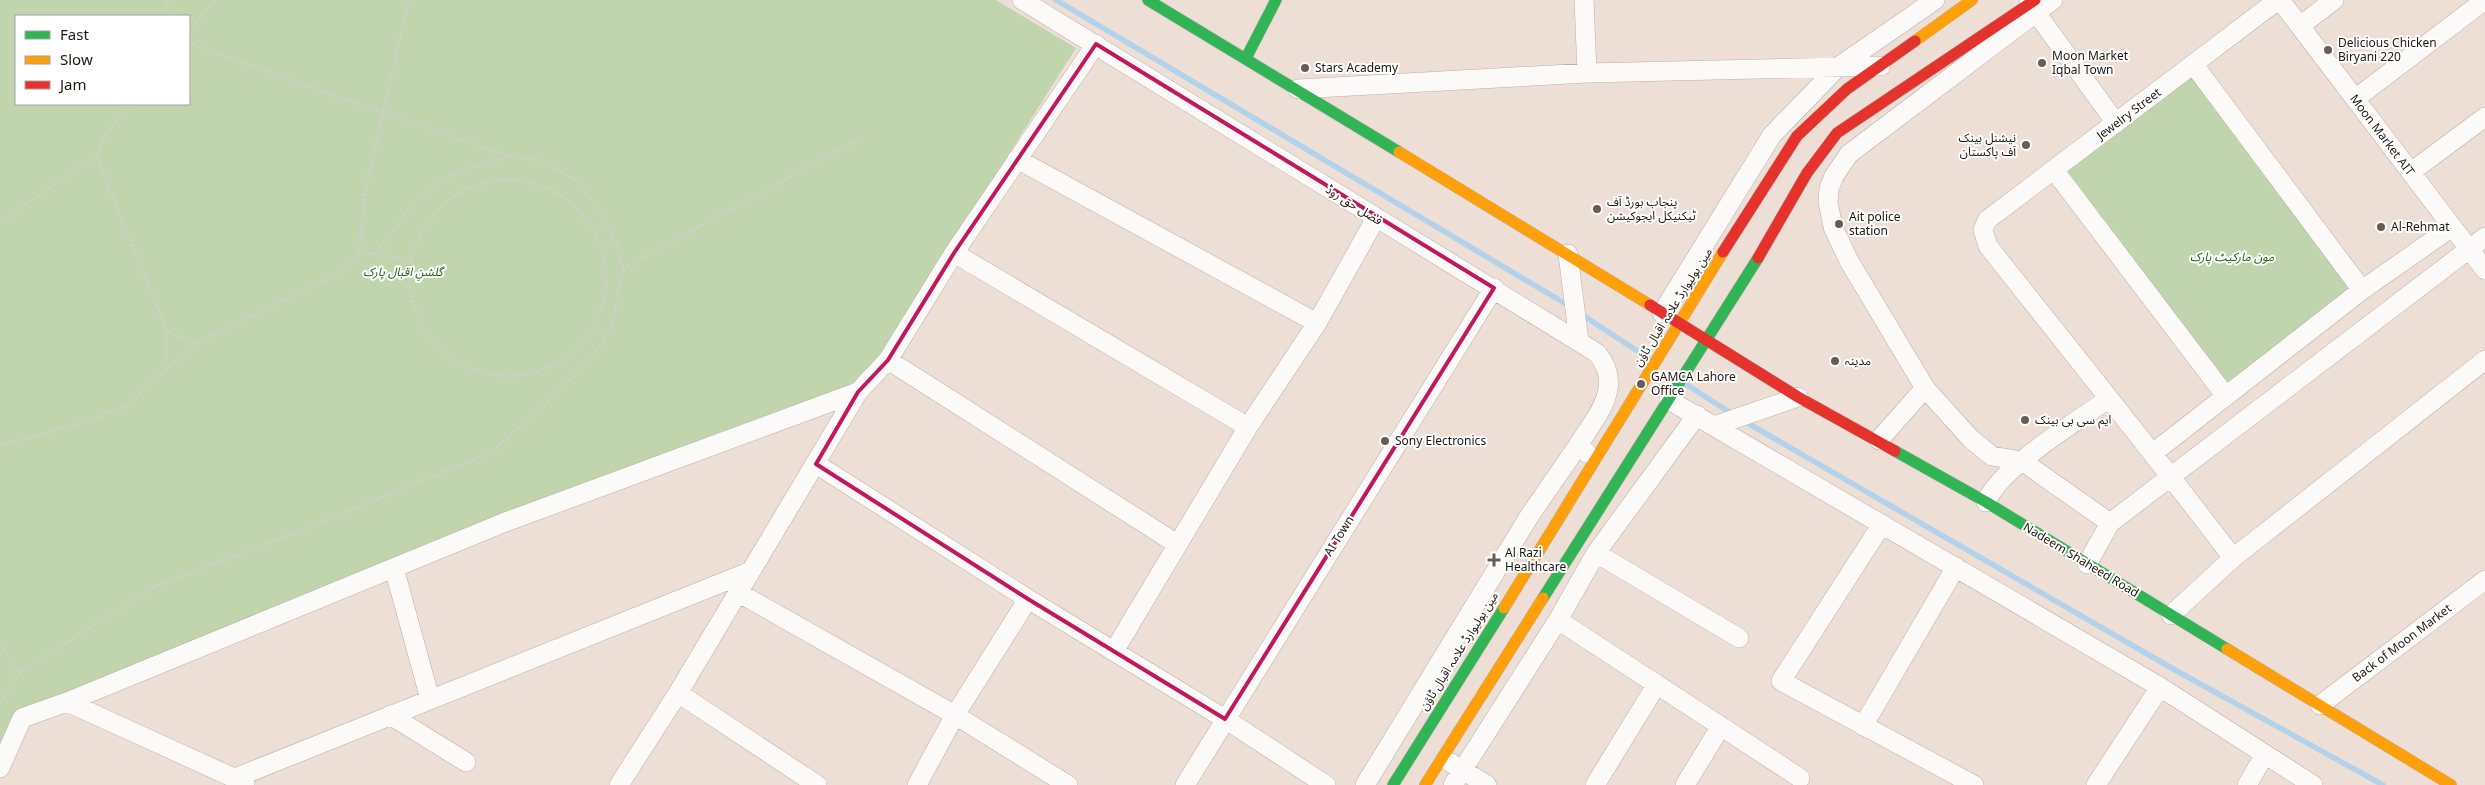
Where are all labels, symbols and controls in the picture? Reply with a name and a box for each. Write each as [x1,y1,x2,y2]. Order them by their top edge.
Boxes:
legend [15,15,190,105]
text: Fast [60,19,89,51]
place label: Delicious Chicken Biryani 220 [2338,31,2437,70]
text: Slow [60,44,93,76]
place label: Moon Market Iqbal Town [2052,44,2129,83]
marker: Delicious Chicken Biryani 220 [2322,44,2334,56]
place label: Stars Academy [1315,56,1399,81]
marker: Moon Market Iqbal Town [2036,57,2048,69]
marker: Stars Academy [1299,62,1311,74]
text: Jam [58,69,87,101]
street label: Jewelry Street [2090,81,2168,148]
street label: Moon Market AIT [2342,89,2421,182]
place label: نیشنل بینک آف پاکستان [1959,126,2016,165]
marker: نیشنل بینک آف پاکستان [2020,139,2032,151]
street label: فضل حق روڈ [1320,178,1388,233]
place label: پنجاب بورڈ آف ٹیکنیکل ایجوکیشن [1607,190,1696,229]
marker: پنجاب بورڈ آف ٹیکنیکل ایجوکیشن [1591,203,1603,215]
place label: Ait police station [1849,205,1901,244]
place label: Al-Rehmat [2391,215,2450,240]
marker: Ait police station [1833,218,1845,230]
marker: Al-Rehmat [2375,221,2387,233]
street label: مین بولیوارڈ علامہ اقبال ٹاؤن [1627,243,1720,372]
park label: مون مارکیٹ پارک [2190,245,2275,270]
park label: گلشنِ اقبال پارک [363,260,445,285]
place label: مدینہ [1845,349,1871,374]
marker: مدینہ [1829,355,1841,367]
place label: GAMCA Lahore Office [1651,365,1736,404]
marker: GAMCA Lahore Office [1635,378,1647,390]
place label: ایم سی بی بینک [2035,408,2112,433]
marker: ایم سی بی بینک [2019,414,2031,426]
place label: Sony Electronics [1395,429,1486,454]
marker: Sony Electronics [1379,435,1391,447]
street label: AI Town [1317,511,1362,562]
street label: Nadeem Shaheed Road [2018,516,2144,605]
place label: Al Razi Healthcare [1505,541,1566,580]
marker: Al Razi Healthcare [1487,553,1501,567]
street label: مین بولیوارڈ علامہ اقبال ٹاؤن [1413,587,1506,716]
street label: Back of Moon Market [2347,597,2458,690]

